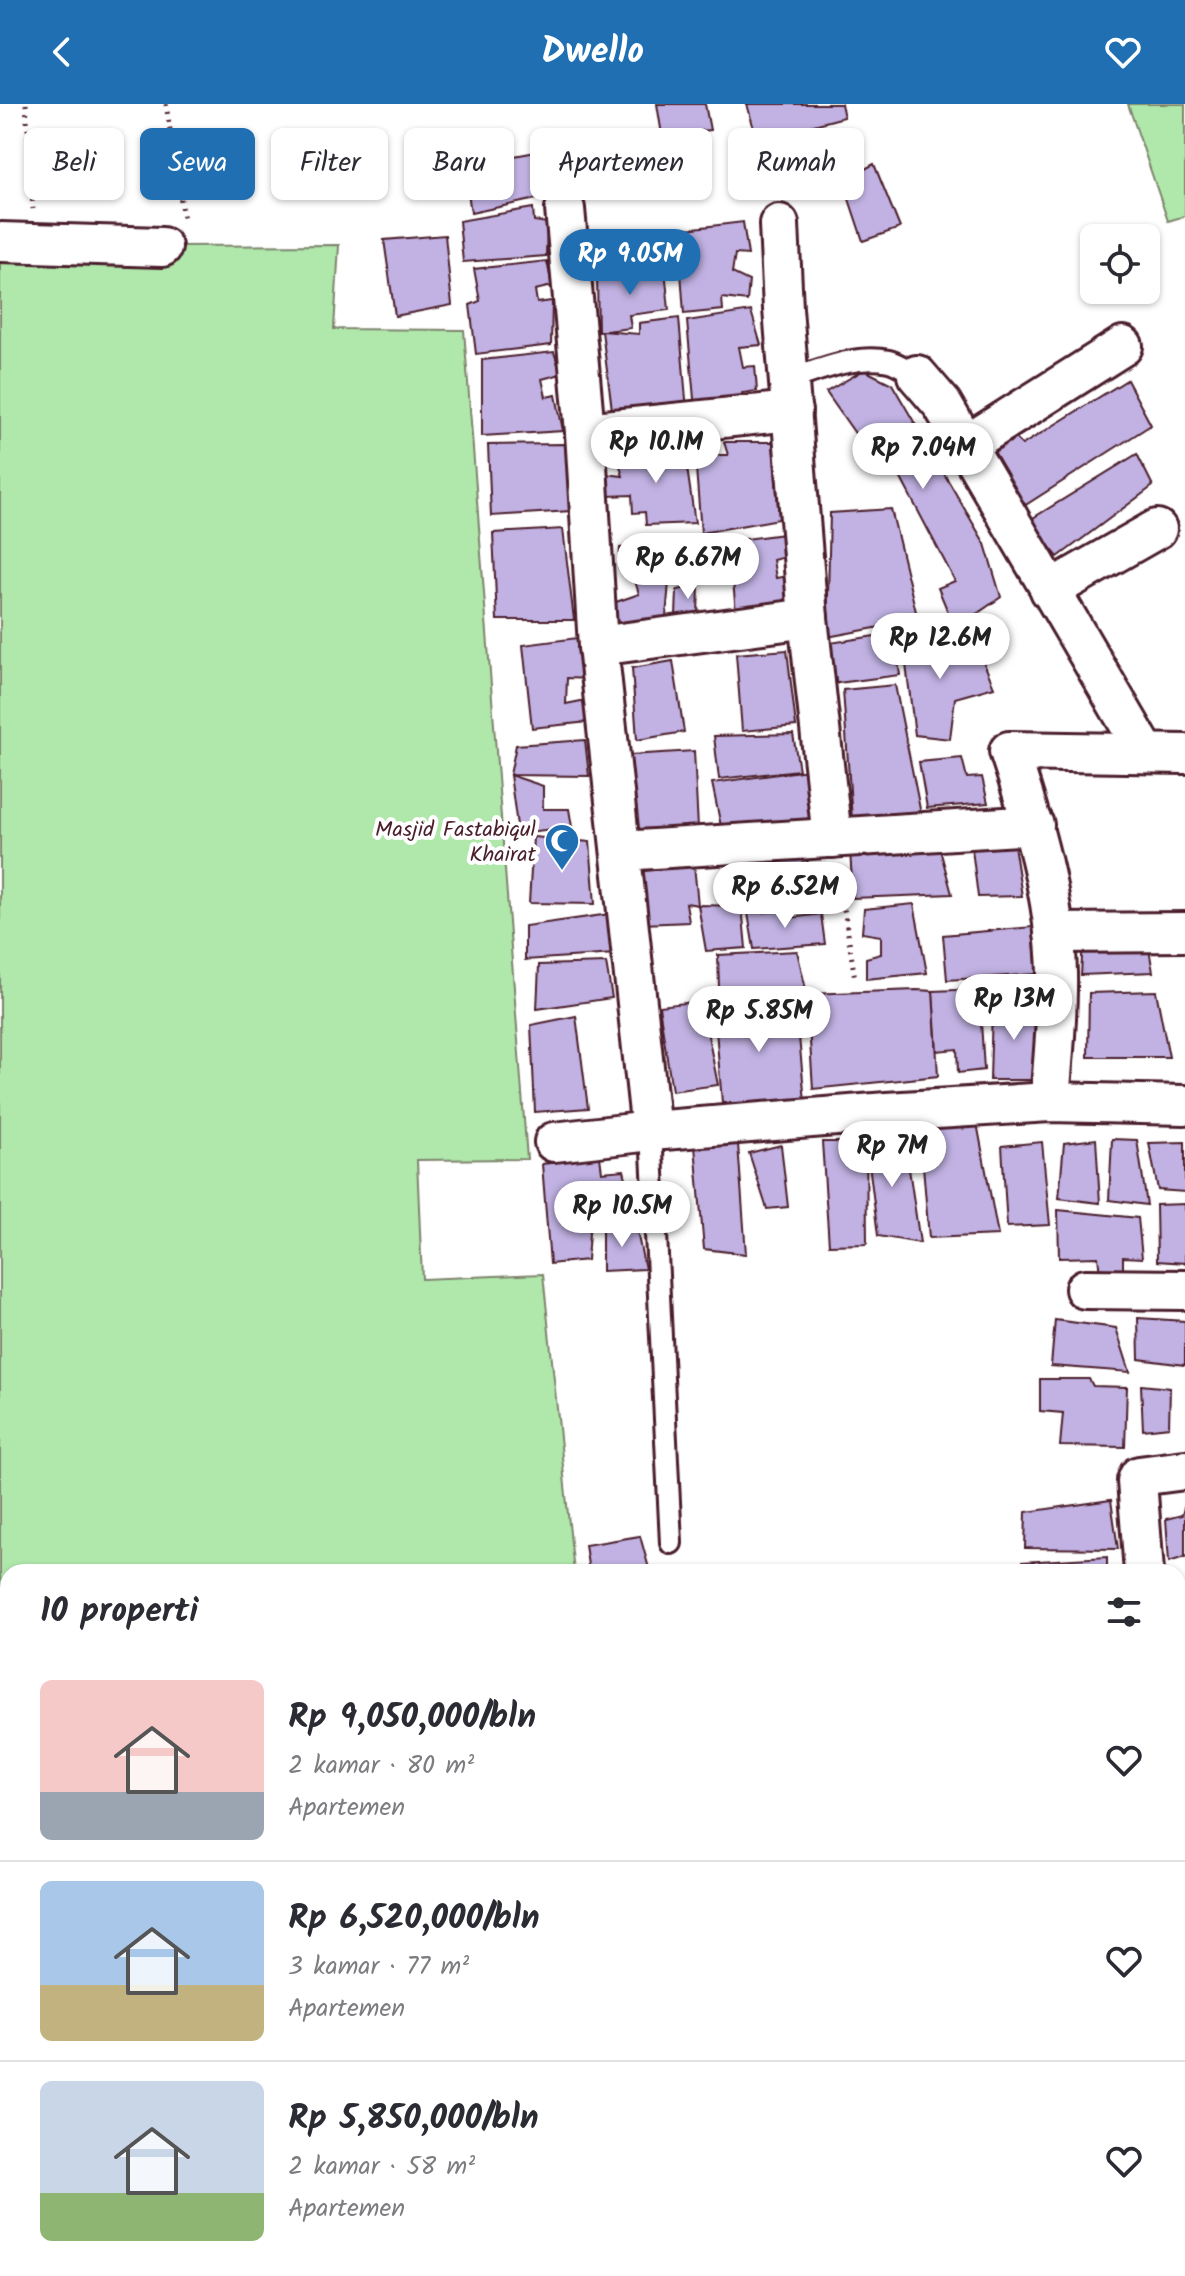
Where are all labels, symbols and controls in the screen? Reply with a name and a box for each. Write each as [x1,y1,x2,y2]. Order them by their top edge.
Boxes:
text: Dwello [541,24,644,81]
icon: back [40,30,84,74]
icon: heart [1101,30,1145,74]
chip: Beli [24,128,124,200]
chip: Sewa [140,128,255,200]
chip: Filter [271,128,388,200]
chip: Baru [404,128,514,200]
chip: Apartemen [530,128,712,200]
chip: Rumah [728,128,864,200]
map controls [1080,224,1160,304]
button: locate [1080,224,1160,304]
pin: Rp 9.05M [547,229,713,297]
text: Rp 9.05M [577,234,683,276]
pin: Rp 10.1M [573,417,739,485]
text: Rp 10.1M [609,422,703,464]
pin: Rp 7.04M [840,423,1006,491]
text: Rp 7.04M [870,428,976,470]
pin: Rp 6.67M [605,533,771,601]
text: Rp 6.67M [635,538,741,580]
pin: Rp 12.6M [857,613,1023,681]
text: Rp 12.6M [889,618,991,660]
place label: Masjid Fastabiqul Khairat [375,813,537,873]
mosque icon: Masjid Fastabiqul Khairat [543,822,581,872]
pin: Rp 6.52M [702,862,868,930]
text: Rp 6.52M [731,867,839,909]
pin: Rp 13M [949,974,1079,1042]
text: Rp 13M [973,979,1055,1021]
pin: Rp 5.85M [676,986,842,1054]
text: Rp 5.85M [705,991,813,1033]
pin: Rp 7M [836,1121,948,1189]
text: Rp 7M [856,1126,928,1168]
pin: Rp 10.5M [539,1181,705,1249]
text: Rp 10.5M [572,1186,672,1228]
text: 10 properti [40,1585,198,1639]
icon: filters [1102,1590,1146,1634]
text: Rp 9,050,000/bln [288,1691,536,1745]
icon: home [104,1712,200,1808]
icon: heart [1102,1738,1146,1782]
text: 2 kamar · 80 m² [288,1745,474,1787]
text: Apartemen [288,1787,405,1829]
text: Rp 6,520,000/bln [288,1892,540,1946]
icon: home [104,1913,200,2009]
icon: heart [1102,1939,1146,1983]
text: 3 kamar · 77 m² [288,1946,469,1988]
text: Apartemen [288,1988,405,2030]
text: Rp 5,850,000/bln [288,2092,539,2146]
icon: home [104,2113,200,2209]
icon: heart [1102,2139,1146,2183]
text: 2 kamar · 58 m² [288,2146,475,2188]
text: Apartemen [288,2188,405,2230]

